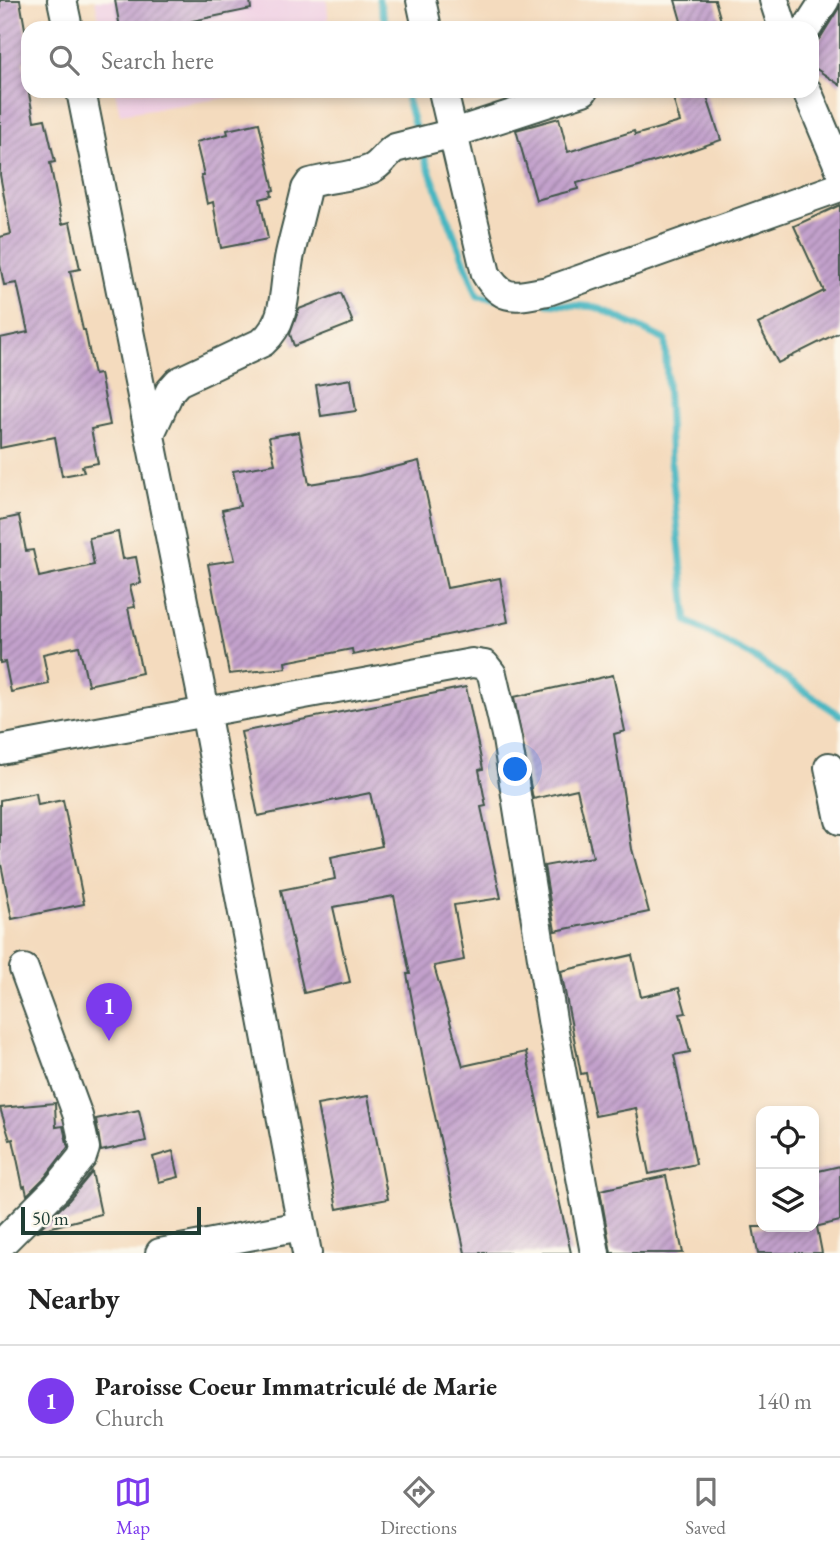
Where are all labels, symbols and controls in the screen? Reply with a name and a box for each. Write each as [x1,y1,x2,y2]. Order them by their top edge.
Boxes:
search box [21,21,819,98]
icon: search [45,41,83,79]
text: Search here [101,43,214,77]
your location [498,752,532,786]
pin: 1 [86,983,132,1041]
map controls [756,1106,819,1232]
button: locate [756,1106,819,1169]
button: layers [756,1169,819,1232]
scale bar [21,1204,201,1236]
text: 50 m [32,1206,69,1231]
text: Nearby [28,1279,120,1318]
text: Paroisse Coeur Immatriculé de Marie [95,1369,497,1403]
text: 1 [45,1386,57,1416]
text: 140 m [756,1386,812,1416]
text: Church [95,1403,164,1433]
tab: Map [114,1473,152,1540]
tab: Directions [380,1473,457,1540]
tab: Saved [685,1473,726,1540]

